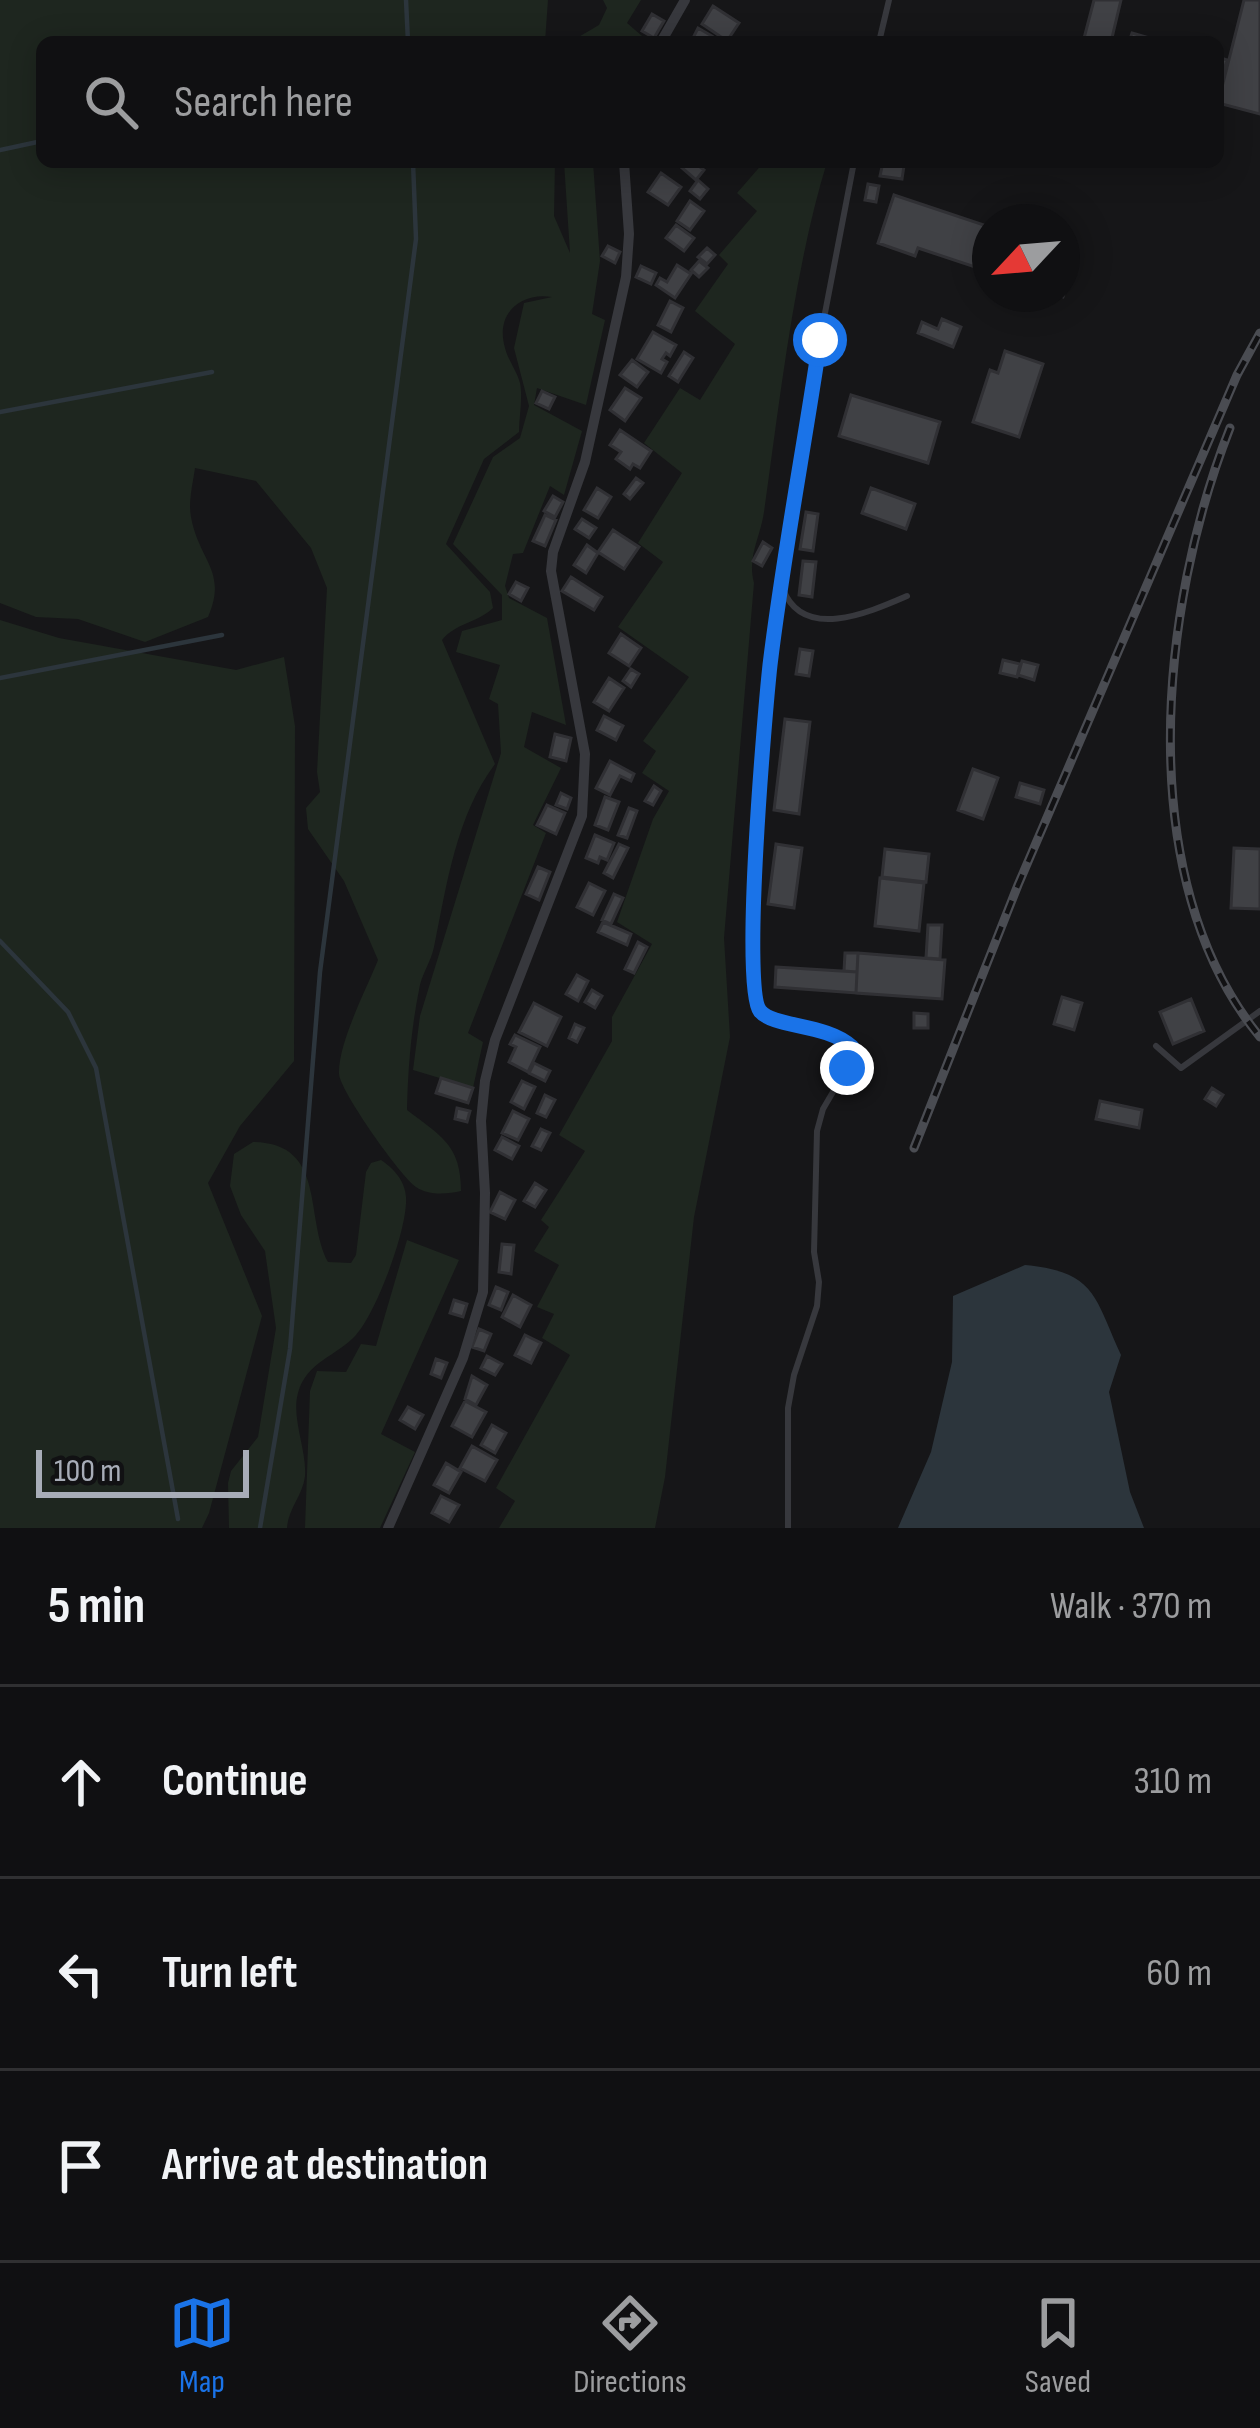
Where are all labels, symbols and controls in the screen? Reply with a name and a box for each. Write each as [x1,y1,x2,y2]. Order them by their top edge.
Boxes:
search box [36,36,1224,168]
icon: search [78,69,144,135]
text: Search here [174,75,353,130]
north arrow [972,204,1080,312]
route start [793,313,847,367]
route end [820,1041,874,1095]
scale bar [36,1444,249,1497]
text: 100 m [54,1451,121,1491]
text: 5 min [48,1576,145,1637]
text: Walk · 370 m [1050,1583,1212,1630]
icon: ahead [48,1749,114,1815]
text: Continue [162,1754,308,1809]
text: 310 m [1133,1758,1212,1805]
icon: left [48,1941,114,2007]
text: Turn left [162,1946,297,2001]
text: 60 m [1146,1950,1212,1997]
icon: arrive [48,2133,114,2199]
text: Arrive at destination [162,2138,488,2193]
tab: Map [169,2290,235,2402]
tab: Directions [573,2290,687,2402]
tab: Saved [1025,2290,1091,2402]

